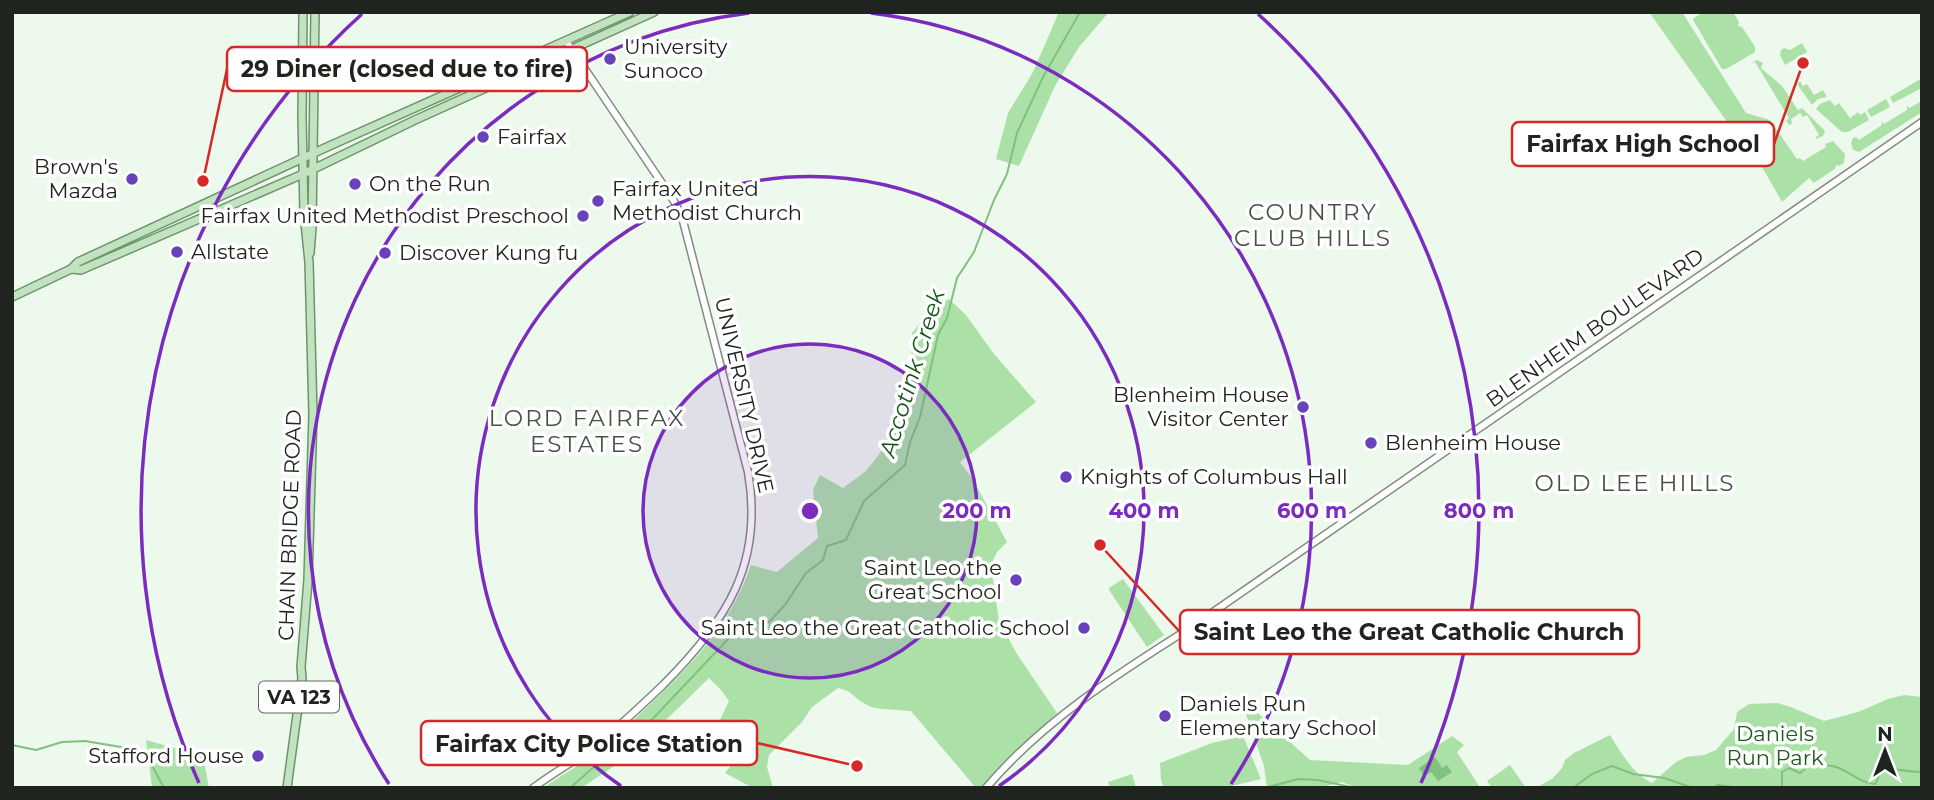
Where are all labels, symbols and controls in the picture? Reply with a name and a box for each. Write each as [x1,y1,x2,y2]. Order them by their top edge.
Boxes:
place label: University Sunoco [624,34,728,83]
callout: 29 Diner (closed due to fire) [227,47,587,91]
marker: University Sunoco [602,51,618,67]
text: 29 Diner (closed due to fire) [241,55,573,83]
callout: Fairfax High School [1512,122,1774,166]
place label: Fairfax [497,124,567,149]
marker: Fairfax [475,129,491,145]
text: Fairfax High School [1526,130,1760,158]
place label: Brown's Mazda [34,154,118,203]
marker: Brown's Mazda [124,171,140,187]
place label: On the Run [369,171,491,196]
marker: On the Run [347,176,363,192]
place label: Fairfax United Methodist Church [612,176,802,225]
marker: Fairfax United Methodist Church [590,193,606,209]
district label: COUNTRY CLUB HILLS [1234,198,1392,252]
place label: Fairfax United Methodist Preschool [201,203,569,228]
marker: Fairfax United Methodist Preschool [575,208,591,224]
place label: Allstate [191,239,269,264]
place label: Discover Kung fu [399,240,578,265]
street label: BLENHEIM BOULEVARD [1481,243,1708,412]
marker: Allstate [169,244,185,260]
marker: Discover Kung fu [377,245,393,261]
water label: Accotink Creek [873,284,951,462]
street label: UNIVERSITY DRIVE [710,294,779,495]
place label: Blenheim House Visitor Center [1113,382,1289,431]
marker: Blenheim House Visitor Center [1295,399,1311,415]
district label: LORD FAIRFAX ESTATES [489,404,685,458]
street label: CHAIN BRIDGE ROAD [273,409,306,641]
place label: Blenheim House [1385,430,1561,455]
marker: Blenheim House [1363,435,1379,451]
place label: Knights of Columbus Hall [1080,464,1348,489]
marker: Knights of Columbus Hall [1058,469,1074,485]
district label: OLD LEE HILLS [1535,469,1735,497]
text: 200 m [943,498,1011,523]
text: 400 m [1109,498,1179,523]
text: 600 m [1277,498,1347,523]
text: 800 m [1444,498,1514,523]
centre of rings [798,499,822,523]
place label: Saint Leo the Great School [864,555,1002,604]
marker: Saint Leo the Great School [1008,572,1024,588]
callout: Saint Leo the Great Catholic Church [1180,610,1639,654]
place label: Saint Leo the Great Catholic School [701,615,1070,640]
text: Saint Leo the Great Catholic Church [1194,618,1624,646]
marker: Saint Leo the Great Catholic School [1076,620,1092,636]
road number: VA 123 [259,682,339,712]
place label: Daniels Run Elementary School [1179,691,1377,740]
marker: Daniels Run Elementary School [1157,708,1173,724]
north arrow [1850,716,1920,786]
callout: Fairfax City Police Station [421,721,757,765]
park label: Daniels Run Park [1727,721,1824,770]
text: N [1877,723,1893,746]
text: Fairfax City Police Station [435,730,743,758]
place label: Stafford House [88,743,244,768]
marker: Stafford House [250,748,266,764]

